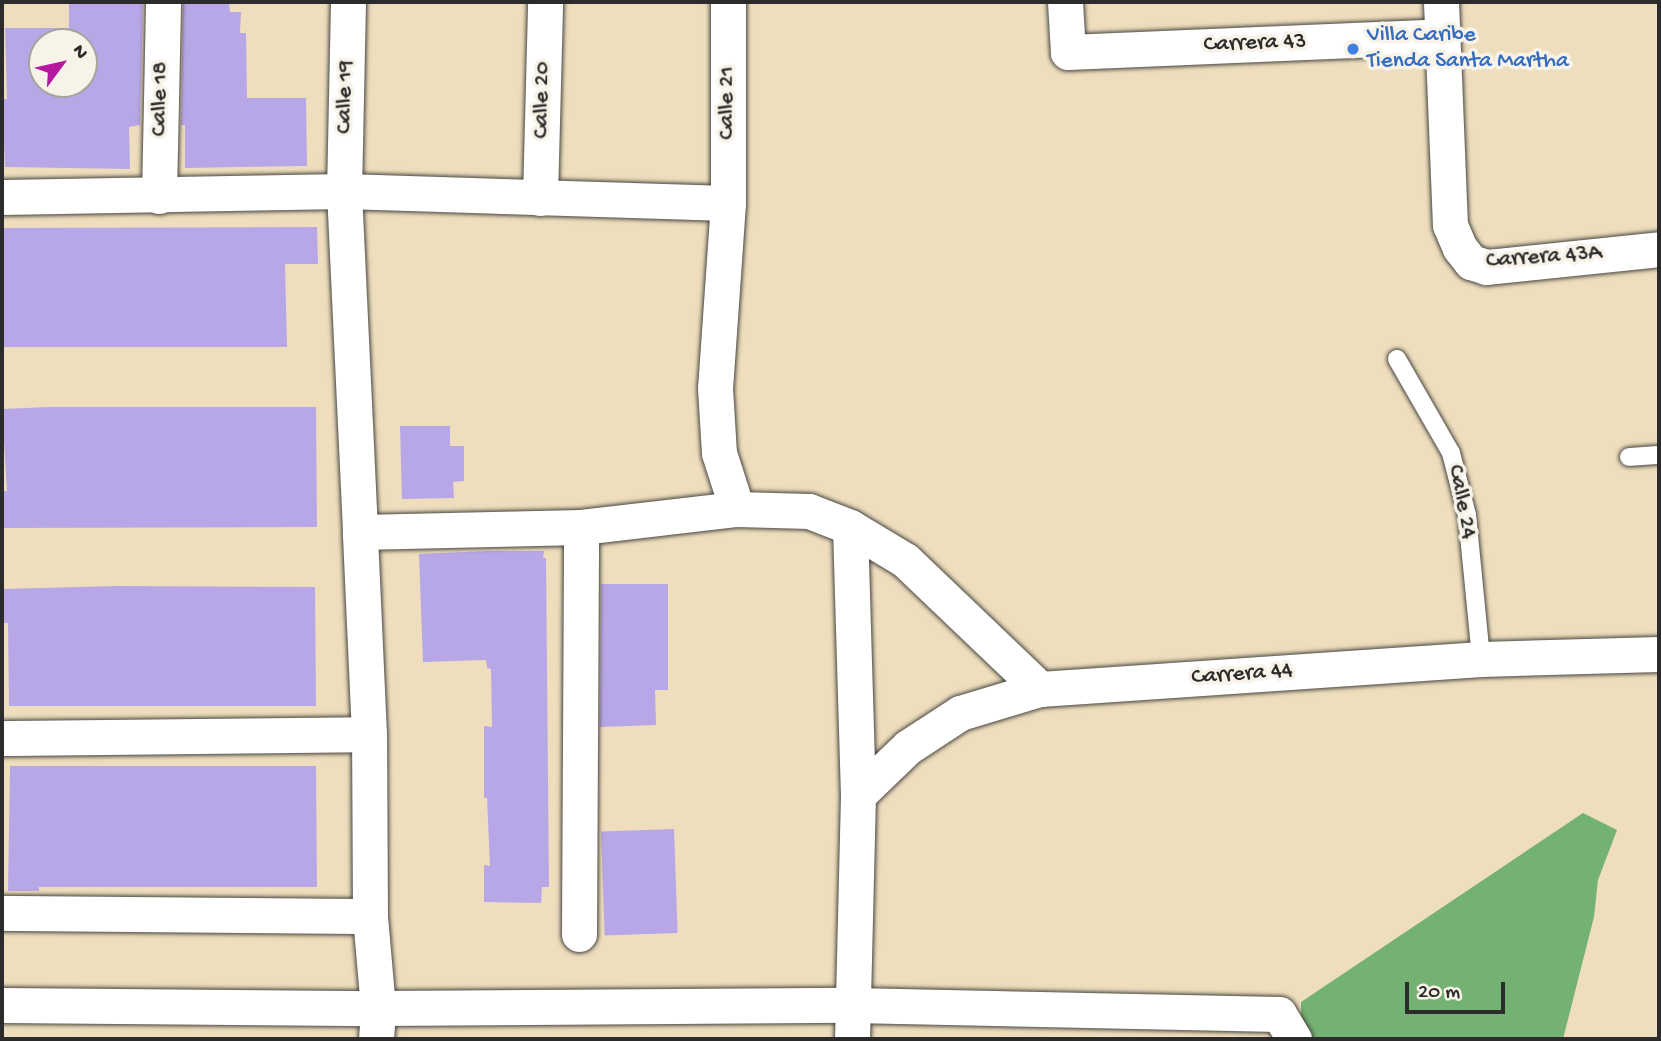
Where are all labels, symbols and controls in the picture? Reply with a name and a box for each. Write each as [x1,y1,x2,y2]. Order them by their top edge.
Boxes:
place label: Villa Caribe Tienda Santa Martha [1367,22,1569,76]
north arrow [28,28,98,98]
street label: Carrera 43 [1203,28,1307,60]
text: N [66,41,92,64]
marker: Villa Caribe Tienda Santa Martha [1345,41,1361,57]
street label: Calle 19 [332,60,360,134]
street label: Calle 18 [147,61,175,137]
street label: Calle 20 [529,61,557,139]
street label: Calle 21 [714,66,742,140]
street label: Carrera 43A [1485,240,1603,276]
street label: Calle 24 [1440,463,1482,541]
street label: Carrera 44 [1190,658,1294,692]
scale bar [1409,968,1509,1012]
text: 20 m [1418,981,1460,1006]

